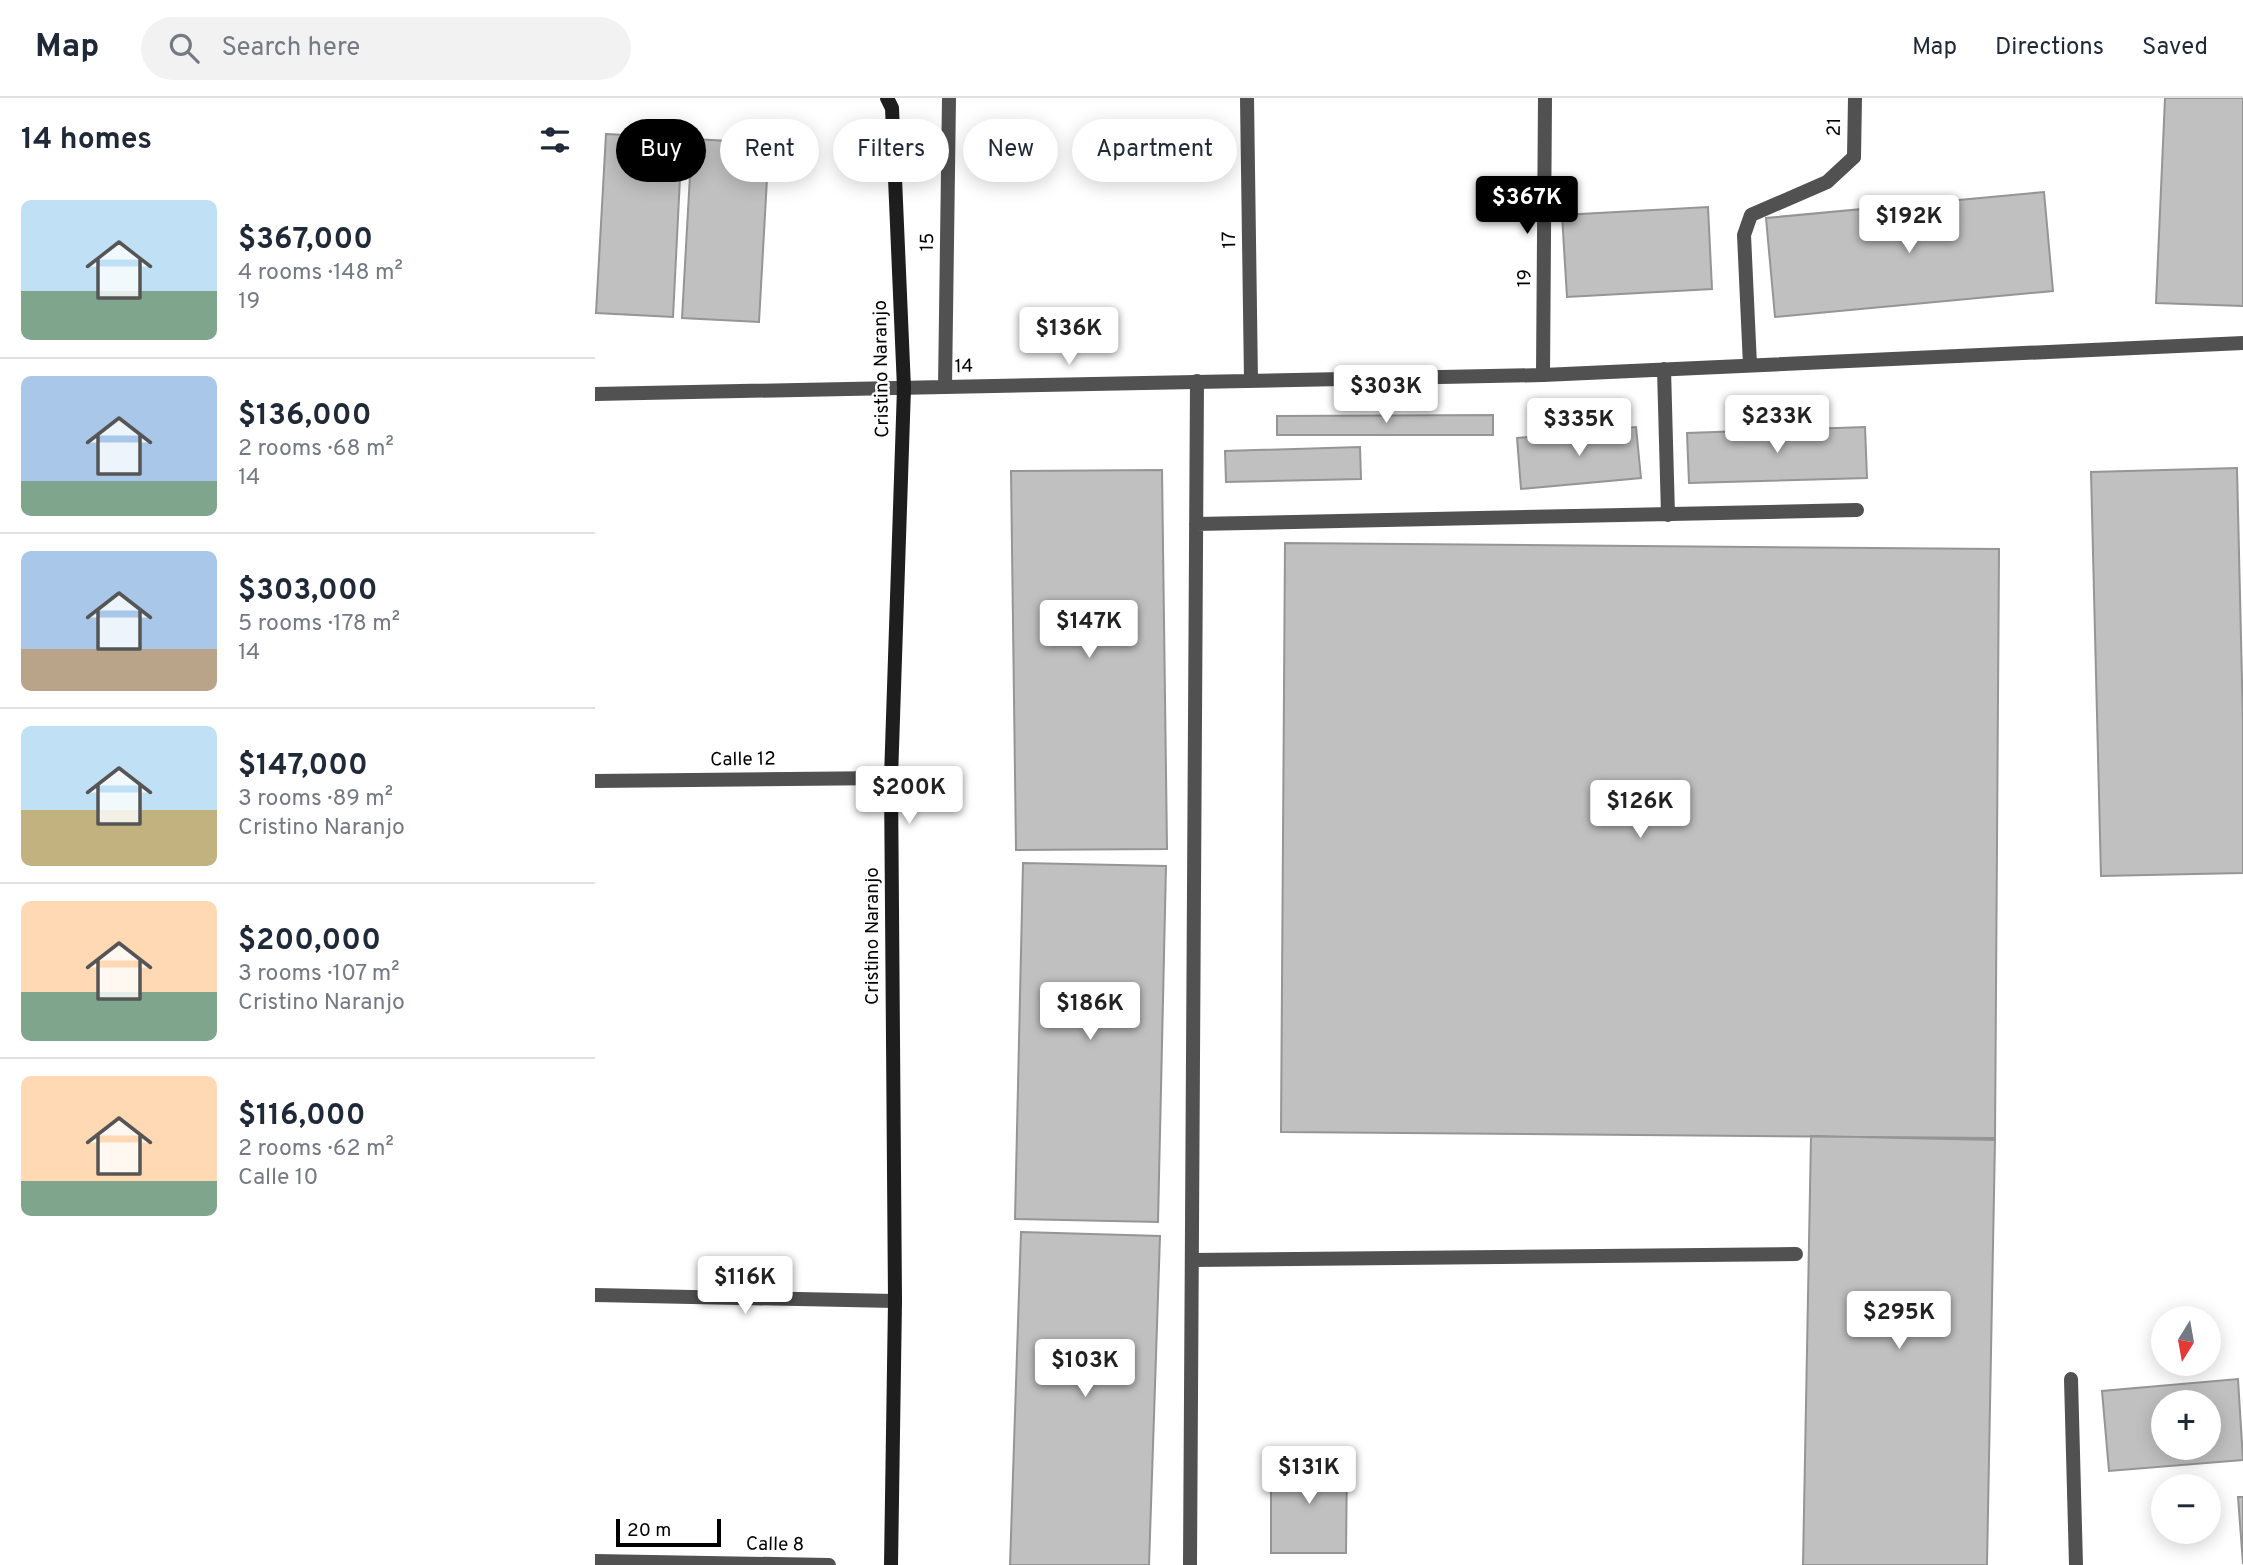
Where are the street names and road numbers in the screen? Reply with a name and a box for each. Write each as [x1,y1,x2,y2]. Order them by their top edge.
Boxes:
street label: 21 [1823,117,1847,137]
street label: 17 [1218,231,1242,249]
street label: 15 [916,232,940,252]
street label: 19 [1513,269,1537,287]
street label: Cristino Naranjo [869,300,895,438]
street label: 14 [955,355,973,379]
street label: Calle 12 [710,747,776,773]
street label: Cristino Naranjo [861,867,885,1005]
street label: Calle 8 [746,1532,804,1558]

